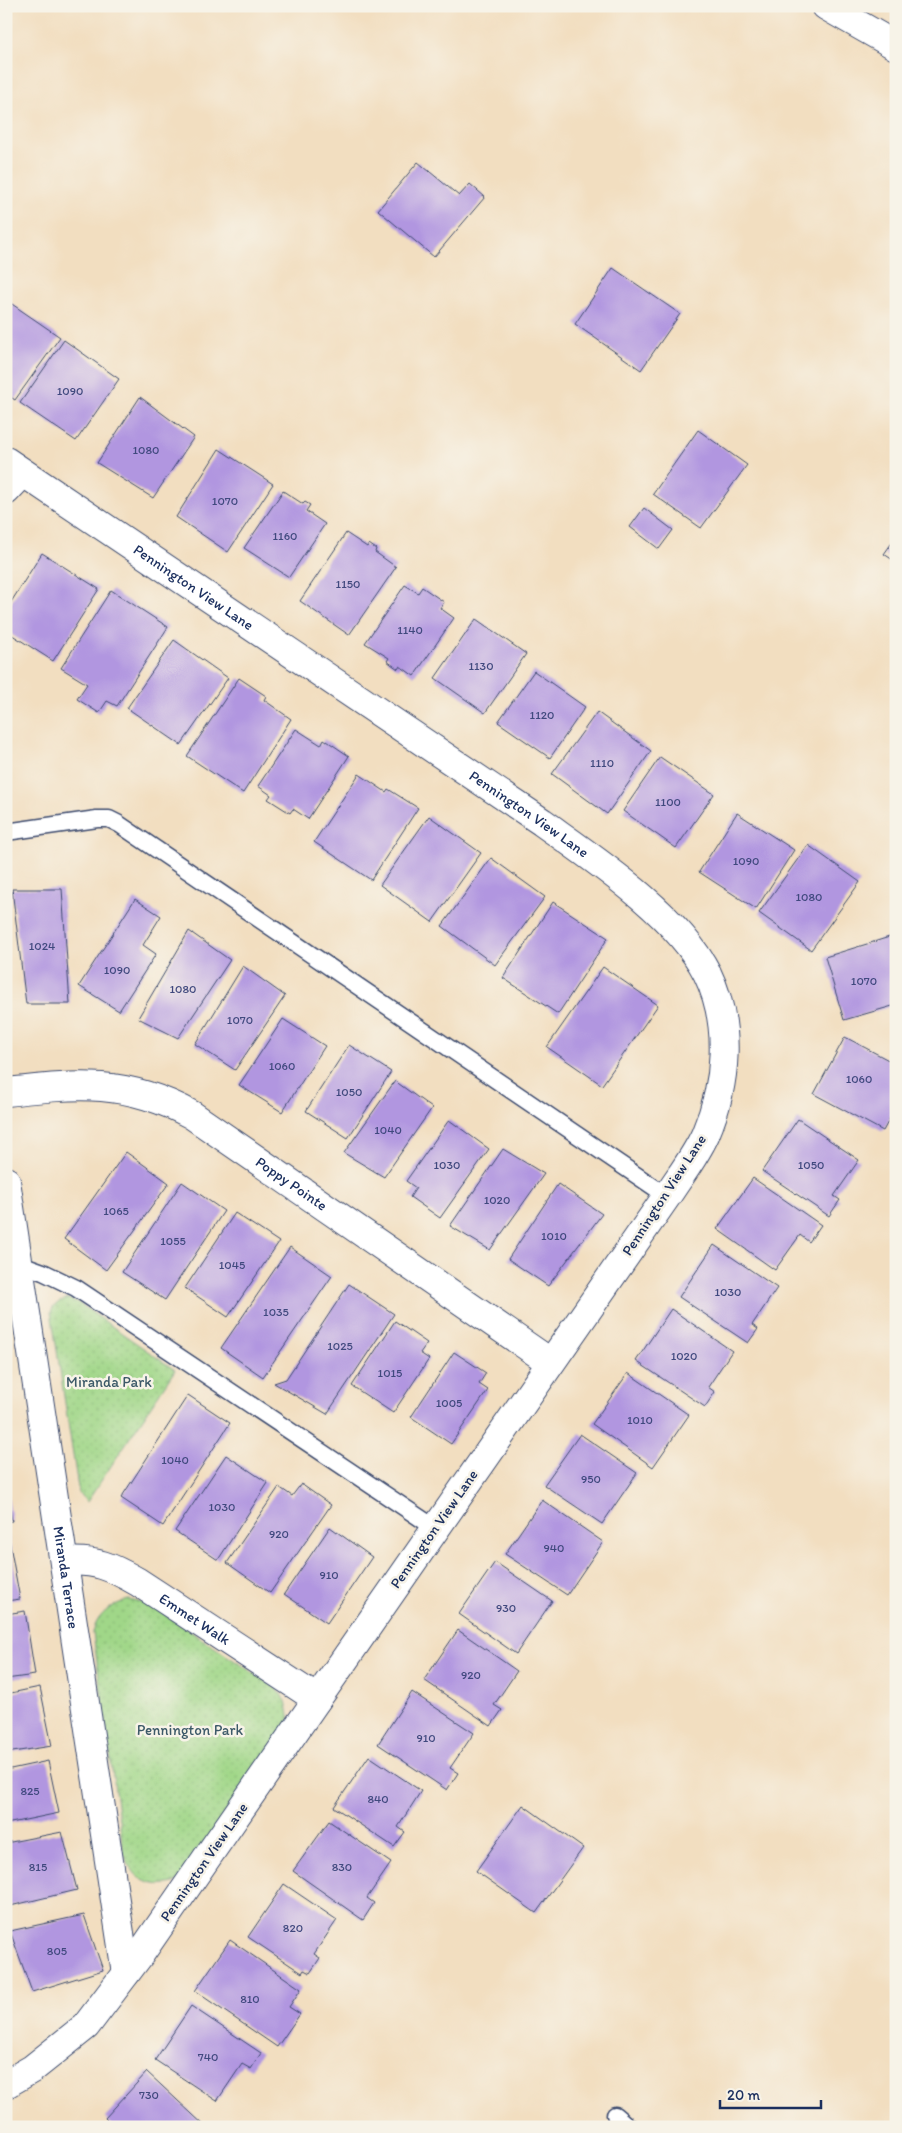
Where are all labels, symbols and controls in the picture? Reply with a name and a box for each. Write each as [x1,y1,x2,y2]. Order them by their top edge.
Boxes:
house number: 1090 [57,384,83,398]
house number: 1080 [133,443,159,457]
house number: 1070 [212,494,238,508]
house number: 1160 [273,529,297,543]
street label: Pennington View Lane [130,540,257,634]
house number: 1150 [336,577,360,591]
house number: 1140 [397,623,423,637]
house number: 1130 [468,659,494,673]
house number: 1120 [530,708,554,722]
house number: 1110 [590,756,614,770]
street label: Pennington View Lane [466,767,592,861]
house number: 1100 [655,795,681,809]
house number: 1090 [733,854,759,868]
house number: 1080 [796,890,822,904]
house number: 1024 [29,939,55,953]
house number: 1090 [104,963,130,977]
house number: 1070 [851,974,877,988]
house number: 1080 [170,982,196,996]
house number: 1070 [227,1013,253,1027]
house number: 1060 [269,1059,295,1073]
house number: 1060 [846,1072,872,1086]
house number: 1050 [336,1085,362,1099]
house number: 1040 [374,1123,402,1137]
street label: Pennington View Lane [618,1131,710,1259]
street label: Poppy Pointe [252,1153,331,1215]
house number: 1030 [434,1158,460,1172]
house number: 1050 [798,1158,824,1172]
house number: 1020 [484,1193,510,1207]
house number: 1065 [103,1204,129,1218]
house number: 1010 [541,1229,567,1243]
house number: 1055 [160,1234,186,1248]
house number: 1045 [219,1258,245,1272]
house number: 1030 [715,1285,741,1299]
house number: 1035 [263,1305,289,1319]
house number: 1025 [327,1339,353,1353]
house number: 1020 [671,1349,697,1363]
house number: 1015 [378,1366,402,1380]
park label: Miranda Park [66,1373,152,1391]
house number: 1005 [436,1396,462,1410]
house number: 1010 [627,1413,653,1427]
house number: 1040 [161,1453,189,1467]
street label: Pennington View Lane [386,1466,482,1592]
house number: 950 [581,1472,601,1486]
house number: 1030 [209,1500,235,1514]
street label: Miranda Terrace [49,1525,83,1630]
house number: 920 [269,1527,289,1541]
house number: 940 [544,1541,564,1555]
house number: 910 [319,1568,339,1582]
street label: Emmet Walk [156,1589,234,1649]
house number: 930 [496,1601,516,1615]
house number: 920 [461,1668,481,1682]
park label: Pennington Park [137,1721,244,1739]
house number: 910 [416,1731,436,1745]
house number: 825 [20,1784,40,1798]
house number: 840 [367,1792,389,1806]
street label: Pennington View Lane [156,1799,252,1925]
house number: 815 [29,1860,47,1874]
house number: 830 [332,1860,352,1874]
house number: 820 [283,1921,303,1935]
house number: 805 [47,1944,67,1958]
house number: 810 [240,1992,260,2006]
house number: 740 [198,2050,218,2064]
scale bar [720,2078,821,2110]
text: 20 m [727,2086,761,2104]
house number: 730 [139,2088,159,2102]

